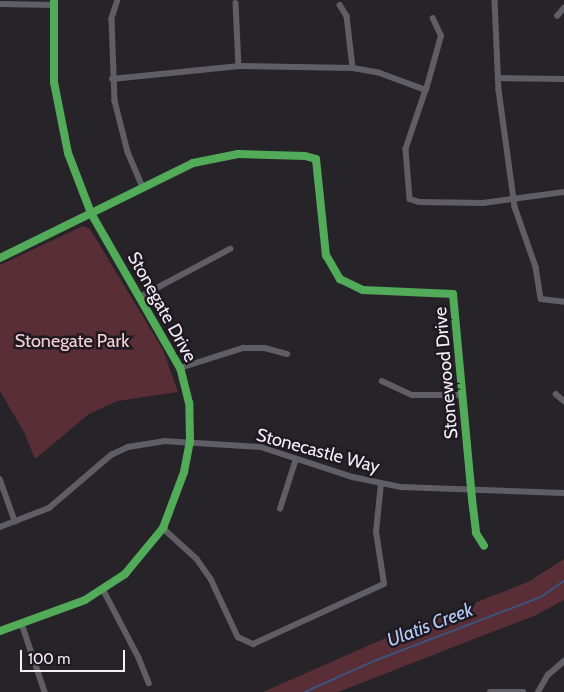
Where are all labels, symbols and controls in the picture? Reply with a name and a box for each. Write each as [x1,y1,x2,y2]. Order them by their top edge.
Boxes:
street label: Stonegate Drive [123,248,201,366]
street label: Stonewood Drive [429,306,463,440]
park label: Stonegate Park [15,330,129,352]
street label: Stonecastle Way [254,424,382,478]
water label: Ulatis Creek [384,598,476,652]
scale bar [22,640,128,672]
text: 100 m [28,650,70,668]

